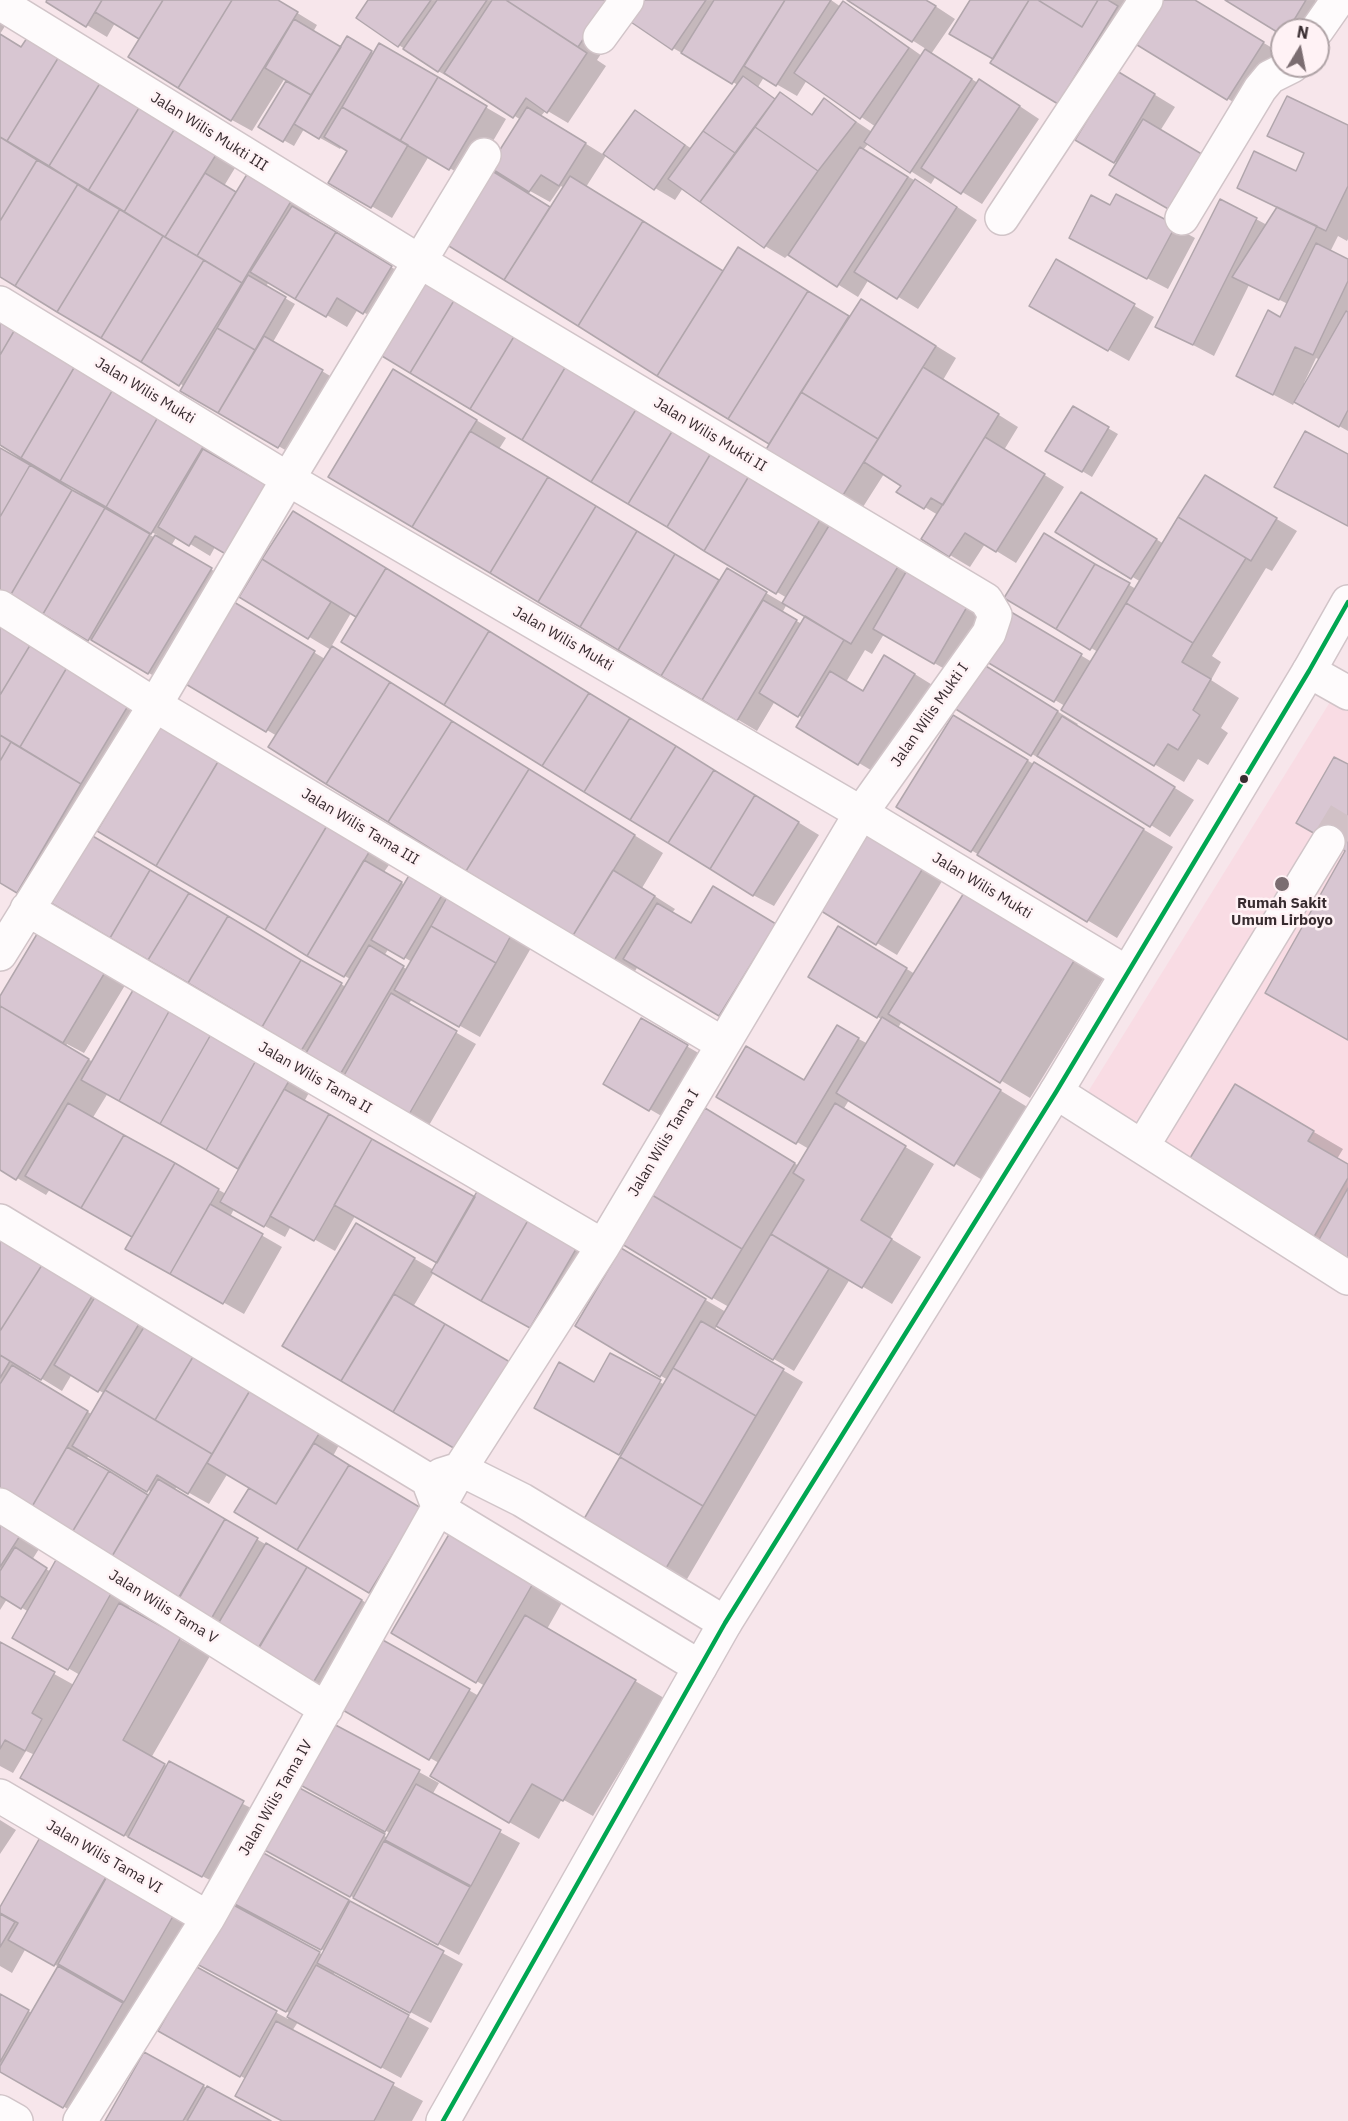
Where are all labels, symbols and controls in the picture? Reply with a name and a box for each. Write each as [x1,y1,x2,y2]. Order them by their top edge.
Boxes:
north arrow [1270,18,1330,78]
text: N [1295,21,1310,43]
street label: Jalan Wilis Mukti III [147,89,271,175]
street label: Jalan Wilis Mukti [92,354,198,428]
street label: Jalan Wilis Mukti II [650,394,770,476]
street label: Jalan Wilis Mukti [510,603,616,675]
street label: Jalan Wilis Mukti I [887,660,973,770]
unlabelled marker [1238,773,1250,785]
street label: Jalan Wilis Tama III [298,785,422,869]
street label: Jalan Wilis Mukti [929,849,1035,923]
marker: Rumah Sakit Umum Lirboyo [1273,875,1291,893]
place label: Rumah Sakit Umum Lirboyo [1231,895,1333,930]
street label: Jalan Wilis Tama II [255,1038,375,1118]
street label: Jalan Wilis Tama I [625,1086,703,1200]
street label: Jalan Wilis Tama V [105,1566,221,1648]
street label: Jalan Wilis Tama IV [235,1737,317,1859]
street label: Jalan Wilis Tama VI [43,1816,165,1898]

